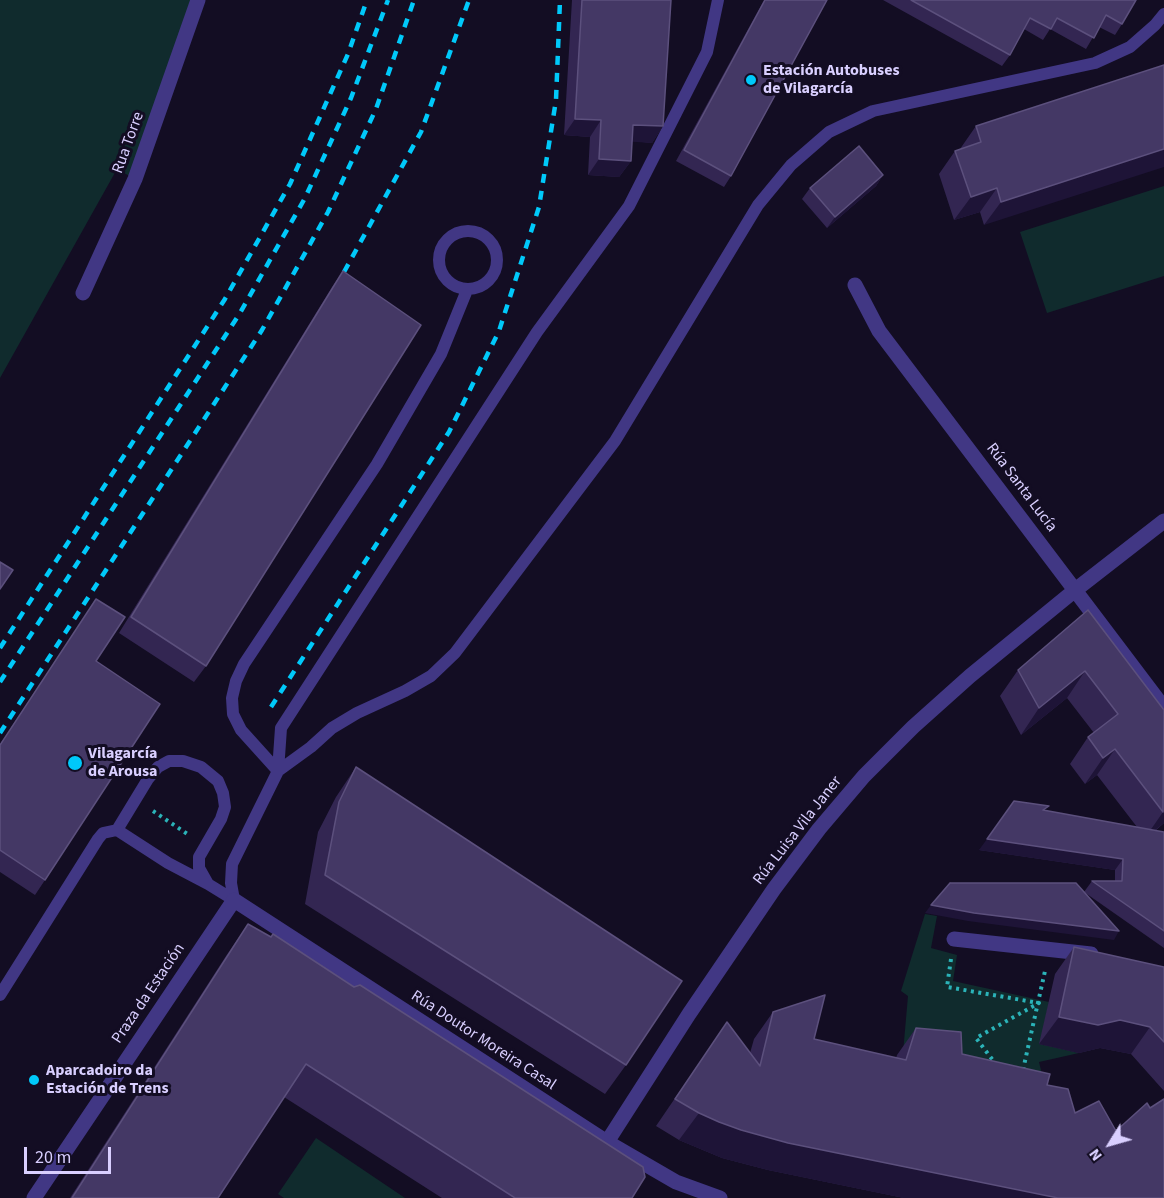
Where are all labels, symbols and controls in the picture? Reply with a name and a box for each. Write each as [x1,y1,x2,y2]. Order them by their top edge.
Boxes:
place label: Estación Autobuses de Vilagarcía [763,61,900,99]
marker: Estación Autobuses de Vilagarcía [744,73,758,87]
street label: Rua Torre [109,110,149,176]
street label: Rúa Santa Lucía [981,440,1061,536]
place label: Vilagarcía de Arousa [88,744,158,782]
marker: Vilagarcía de Arousa [66,754,84,772]
street label: Rúa Luisa Vila Janer [750,773,846,889]
street label: Praza da Estación [108,940,190,1048]
street label: Rúa Doutor Moreira Casal [407,987,559,1095]
place label: Aparcadoiro da Estación de Trens [46,1061,169,1099]
marker: Aparcadoiro da Estación de Trens [27,1073,41,1087]
north arrow [1080,1114,1140,1174]
scale bar [27,1135,114,1173]
text: N [1084,1144,1108,1166]
text: 20 m [35,1145,71,1170]

